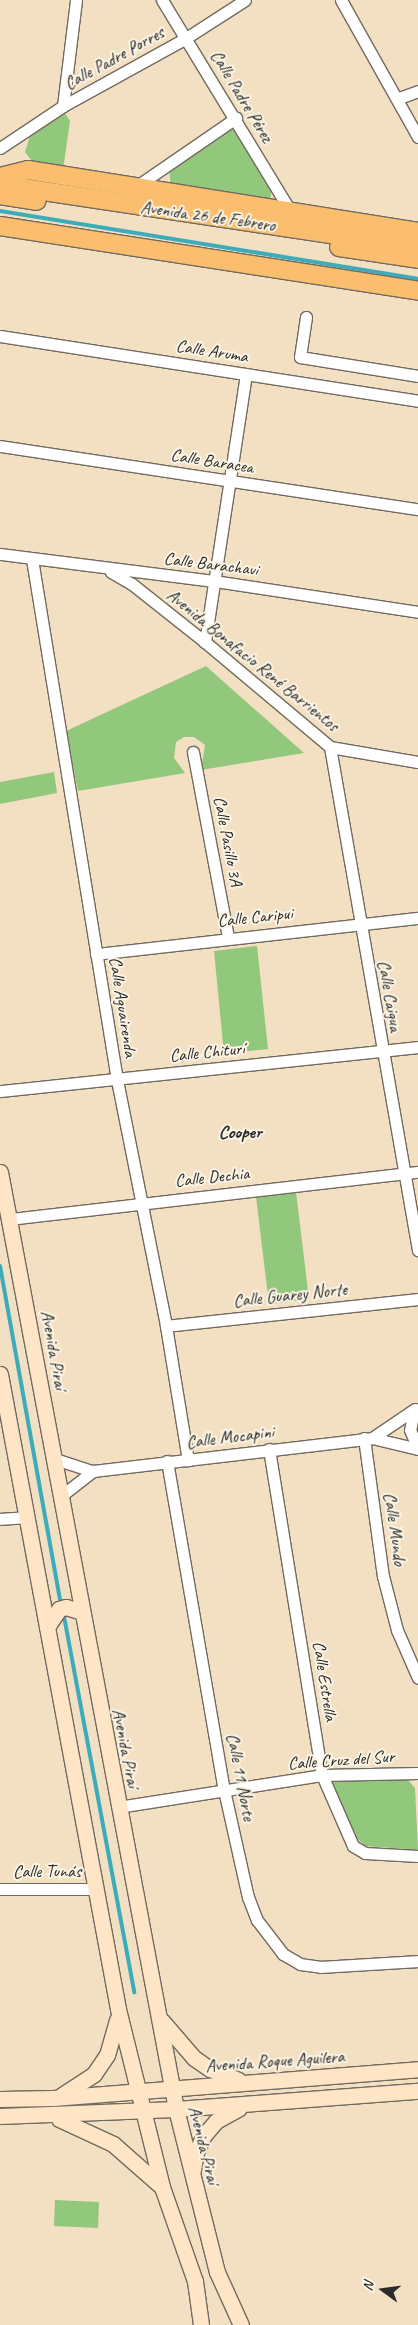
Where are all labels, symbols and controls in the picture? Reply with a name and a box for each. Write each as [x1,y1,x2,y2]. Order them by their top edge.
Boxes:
street label: Calle Padre Porres [60,22,168,94]
street label: Calle Padre Pérez [206,46,278,146]
street label: Avenida 26 de Febrero [139,196,277,236]
street label: Calle Aruma [174,335,250,367]
street label: Calle Baracea [169,444,255,478]
street label: Calle Barachavi [163,547,259,581]
street label: Avenida Bonafacio René Barrientos [163,584,343,736]
street label: Calle Pasillo 3A [209,794,247,888]
street label: Calle Caripui [216,902,294,932]
street label: Calle Aguairenda [105,956,141,1058]
street label: Calle Caigua [373,958,407,1034]
street label: Calle Chiturí [168,1037,246,1067]
district label: Cooper [218,1122,262,1144]
street label: Calle Dechia [174,1162,250,1192]
street label: Calle Guarey Norte [232,1278,348,1312]
street label: Avenida Piraí [36,1309,72,1391]
street label: Calle Mocapini [185,1421,275,1453]
street label: Calle Mundo [379,1491,411,1567]
street label: Calle Estrella [308,1640,342,1722]
street label: Avenida Piraí [108,1707,144,1789]
street label: Calle 11 Norte [222,1731,260,1823]
street label: Calle Cruz del Sur [287,1746,395,1774]
street label: Calle Tunás [13,1860,81,1882]
street label: Avenida Roque Aguilera [205,2045,345,2077]
street label: Avenida Piraí [184,2104,224,2186]
north arrow [358,2265,408,2315]
text: N [359,2280,377,2293]

